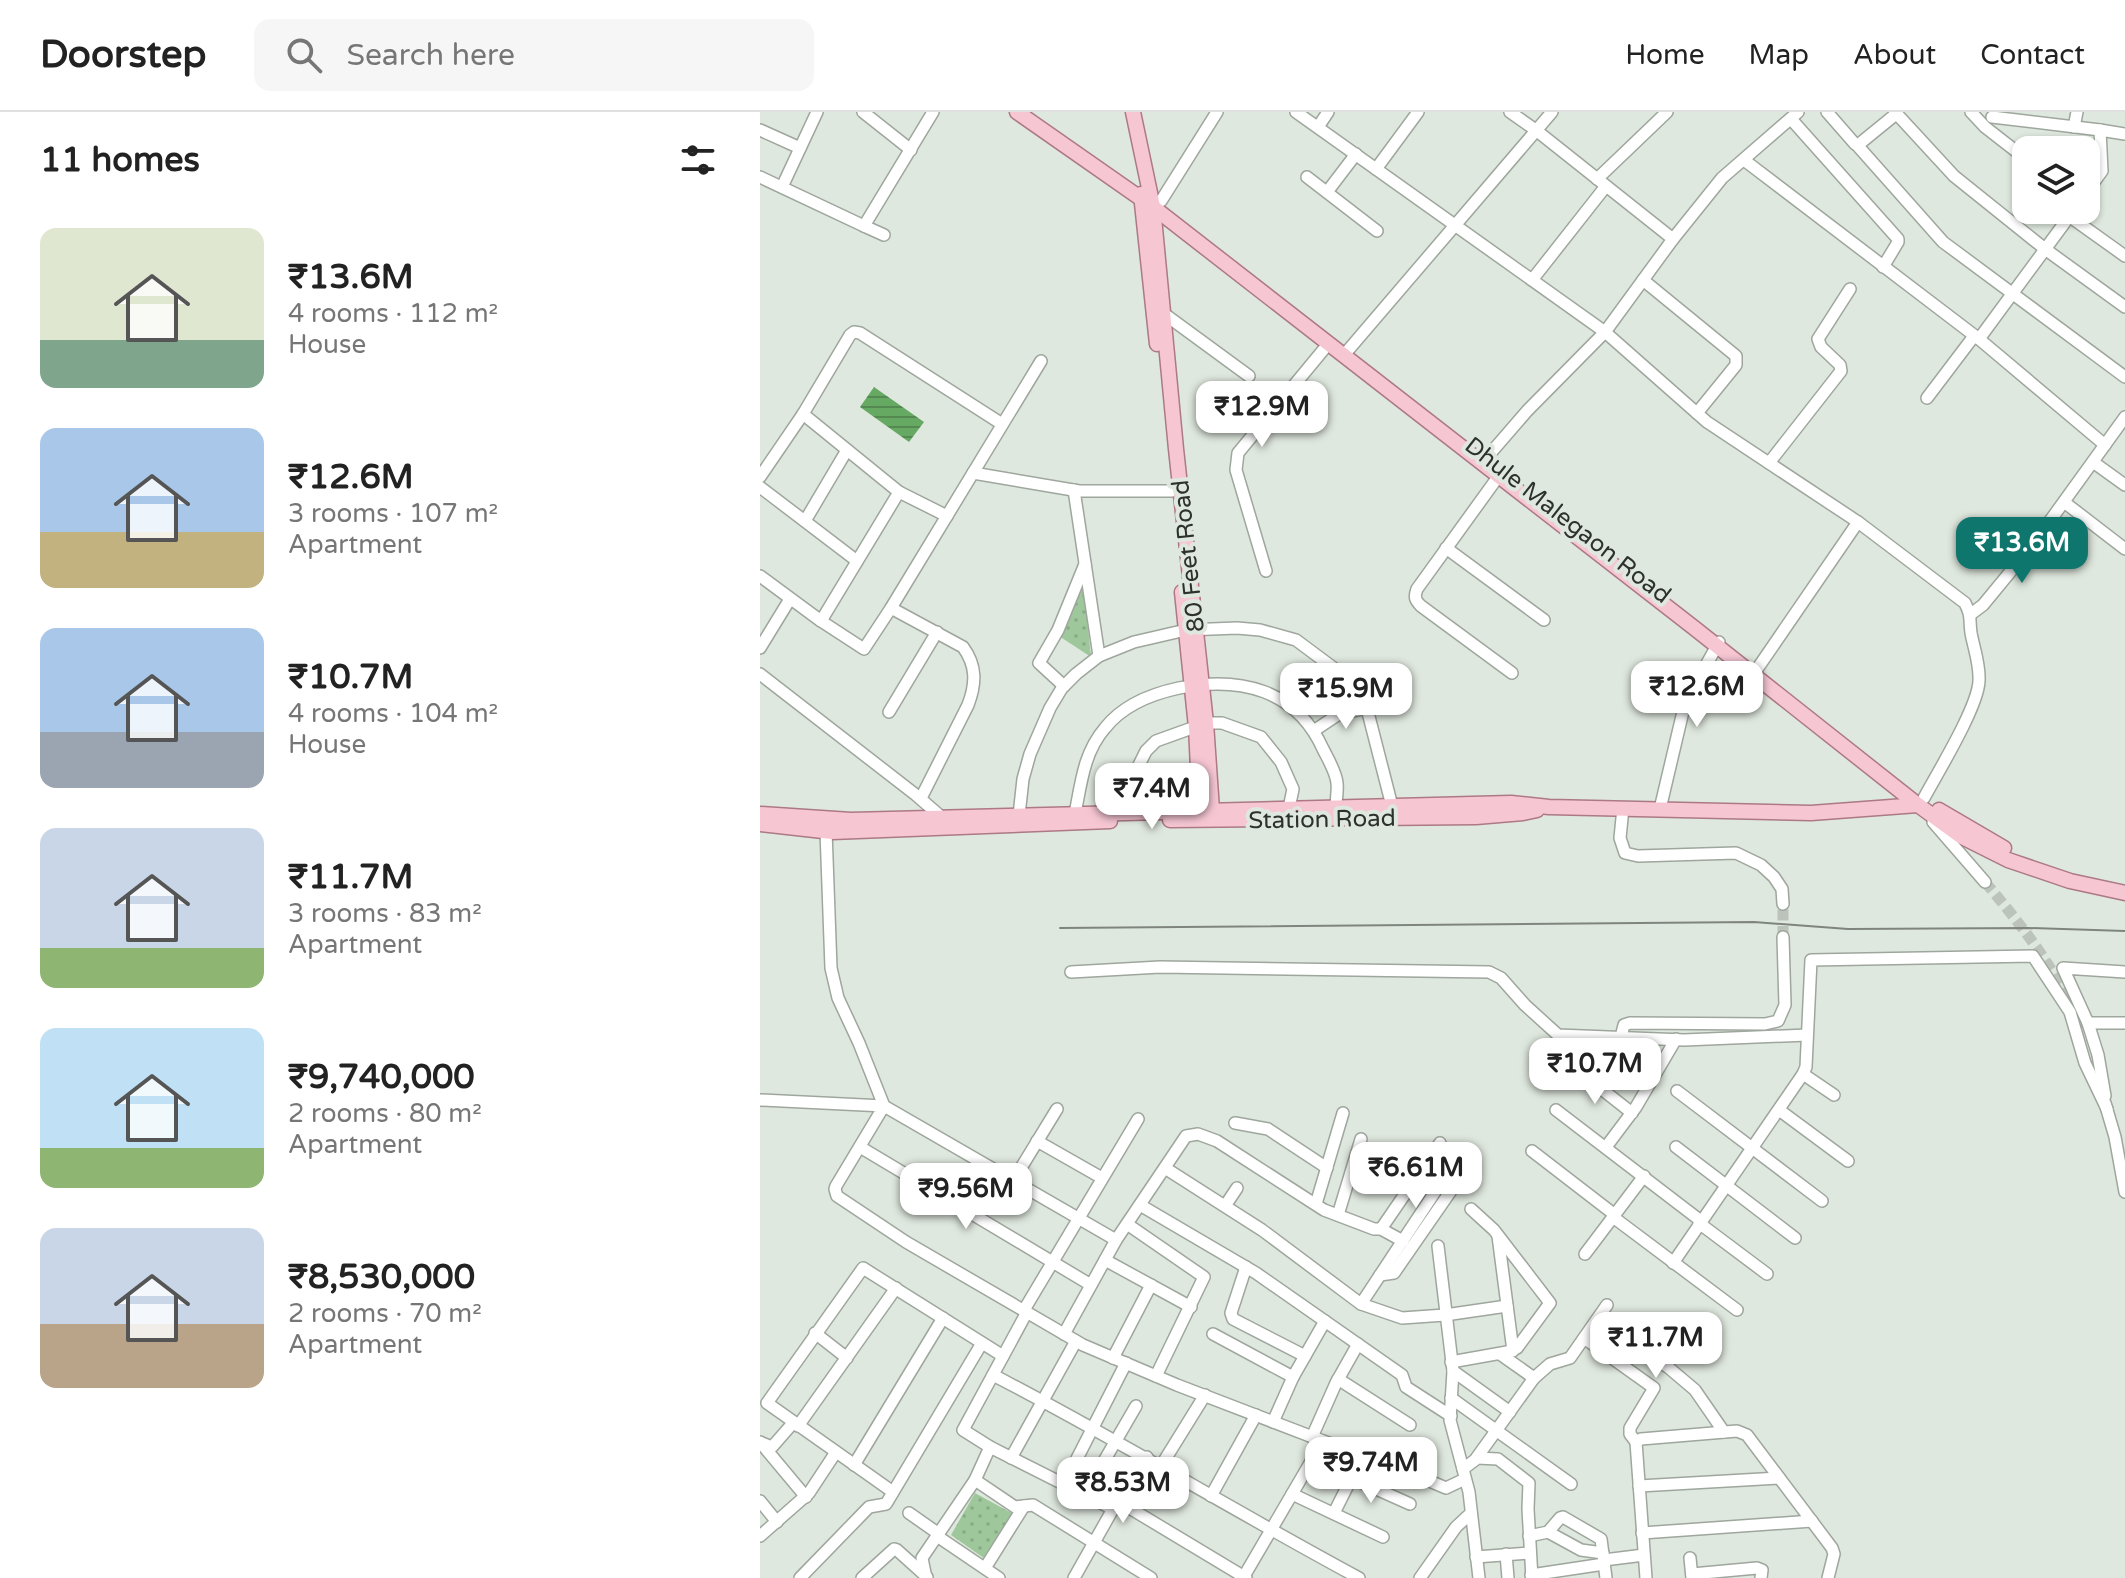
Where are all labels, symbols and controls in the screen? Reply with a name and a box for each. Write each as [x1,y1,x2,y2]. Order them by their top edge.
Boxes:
search box [254,19,814,91]
text: Doorstep [40,32,206,78]
icon: search [282,33,326,77]
text: Search here [346,37,515,74]
text: Home [1625,38,1705,72]
text: Map [1749,38,1809,72]
text: About [1853,38,1936,72]
text: Contact [1980,38,2085,72]
map controls [2012,136,2100,224]
button: layers [2012,136,2100,224]
icon: filters [676,138,720,182]
text: 11 homes [40,140,200,181]
text: ₹13.6M [288,257,414,298]
icon: home [104,260,200,356]
text: 4 rooms · 112 m² [288,298,498,329]
text: House [288,329,366,360]
pin: ₹12.9M [1197,381,1327,449]
text: ₹12.9M [1214,391,1310,422]
street label: Dhule Malegaon Road [1459,431,1676,610]
text: ₹12.6M [288,457,414,498]
icon: home [104,460,200,556]
street label: 80 Feet Road [1166,478,1211,633]
text: 3 rooms · 107 m² [288,498,498,529]
pin: ₹13.6M [1957,517,2087,585]
text: ₹13.6M [1974,527,2070,558]
text: Apartment [288,529,422,560]
text: ₹10.7M [288,657,413,698]
icon: home [104,660,200,756]
pin: ₹12.6M [1632,661,1762,729]
pin: ₹15.9M [1281,663,1411,731]
text: ₹12.6M [1649,671,1745,702]
text: ₹15.9M [1298,673,1394,704]
text: 4 rooms · 104 m² [288,698,498,729]
text: House [288,729,366,760]
pin: ₹7.4M [1096,763,1208,831]
text: ₹7.4M [1113,773,1191,804]
street label: Station Road [1248,804,1396,835]
text: ₹11.7M [288,857,413,898]
icon: home [104,860,200,956]
text: 3 rooms · 83 m² [288,898,482,929]
text: Apartment [288,929,422,960]
pin: ₹10.7M [1530,1038,1660,1106]
text: ₹10.7M [1547,1048,1643,1079]
text: ₹9,740,000 [288,1057,475,1098]
icon: home [104,1060,200,1156]
text: 2 rooms · 80 m² [288,1098,482,1129]
text: Apartment [288,1129,422,1160]
pin: ₹6.61M [1351,1142,1481,1210]
text: ₹6.61M [1368,1152,1464,1183]
pin: ₹9.56M [901,1163,1031,1231]
text: ₹9.56M [918,1173,1014,1204]
text: ₹8,530,000 [288,1257,475,1298]
icon: home [104,1260,200,1356]
text: 2 rooms · 70 m² [288,1298,482,1329]
pin: ₹11.7M [1591,1312,1721,1380]
text: ₹11.7M [1608,1322,1704,1353]
text: Apartment [288,1329,422,1360]
pin: ₹9.74M [1306,1437,1436,1505]
text: ₹9.74M [1323,1447,1419,1478]
pin: ₹8.53M [1058,1457,1188,1525]
text: ₹8.53M [1075,1467,1171,1498]

